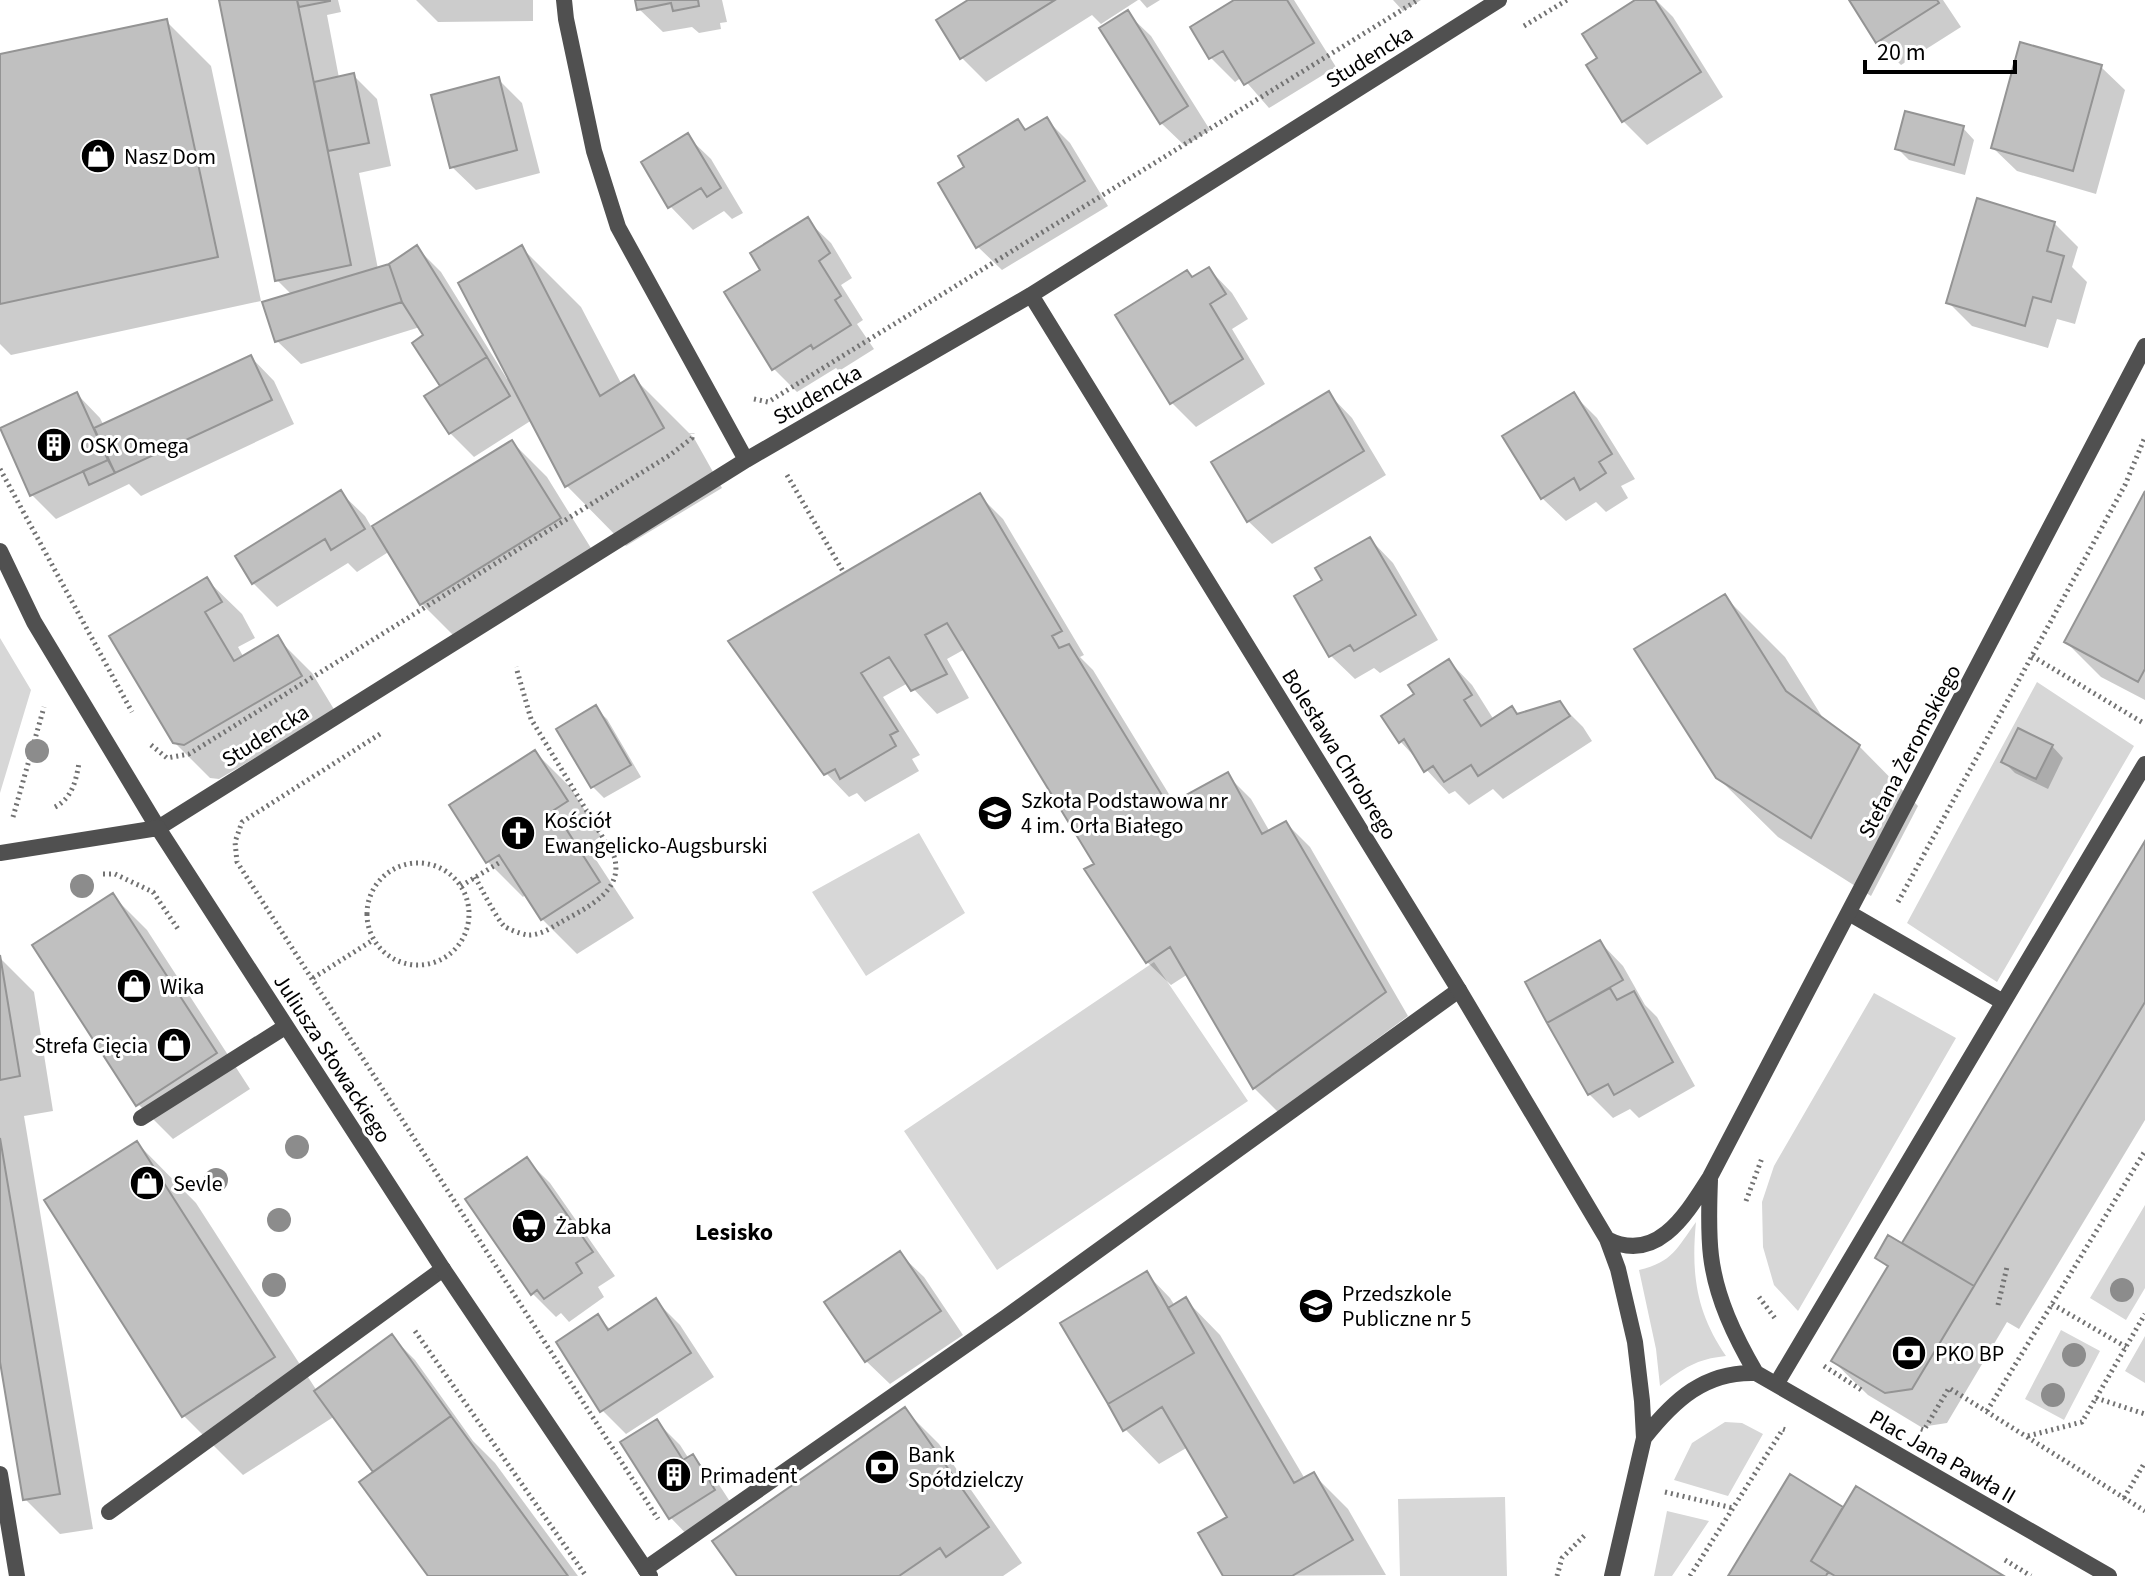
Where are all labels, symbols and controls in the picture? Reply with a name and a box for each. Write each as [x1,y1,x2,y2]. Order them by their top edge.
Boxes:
street label: Studencka [1320,17,1419,96]
scale bar [1865,24,2015,74]
text: 20 m [1877,35,1926,70]
shop icon: Nasz Dom [79,137,117,175]
place label: Nasz Dom [124,141,216,173]
street label: Studencka [767,357,868,433]
building icon: OSK Omega [35,426,73,464]
place label: OSK Omega [80,430,189,462]
street label: Stefana Żeromskiego [1851,659,1969,844]
street label: Bolesława Chrobrego [1274,663,1405,846]
street label: Studencka [216,696,315,775]
place label: Szkoła Podstawowa nr 4 im. Orła Białego [1021,785,1228,842]
school or university icon: Szkoła Podstawowa nr 4 im. Orła Białego [976,794,1014,832]
place label: Kościół Ewangelicko-Augsburski [544,805,768,862]
church icon: Kościół Ewangelicko-Augsburski [499,814,537,852]
shop icon: Wika [115,967,153,1005]
street label: Juliusza Słowackiego [265,968,399,1149]
place label: Wika [160,971,204,1003]
shop icon: Strefa Cięcia [155,1026,193,1064]
place label: Strefa Cięcia [34,1030,148,1062]
shop icon: Sevle [128,1164,166,1202]
place label: Sevle [173,1168,223,1200]
supermarket icon: Żabka [510,1207,548,1245]
place label: Żabka [555,1211,612,1243]
district label: Lesisko [695,1215,773,1250]
place label: Przedszkole Publiczne nr 5 [1342,1278,1471,1335]
school or university icon: Przedszkole Publiczne nr 5 [1297,1287,1335,1325]
bank icon: PKO BP [1890,1334,1928,1372]
place label: PKO BP [1935,1338,2004,1370]
street label: Plac Jana Pawła II [1863,1402,2022,1512]
place label: Bank Spółdzielczy [908,1439,1024,1496]
bank icon: Bank Spółdzielczy [863,1448,901,1486]
building icon: Primadent [655,1456,693,1494]
place label: Primadent [700,1460,798,1492]

